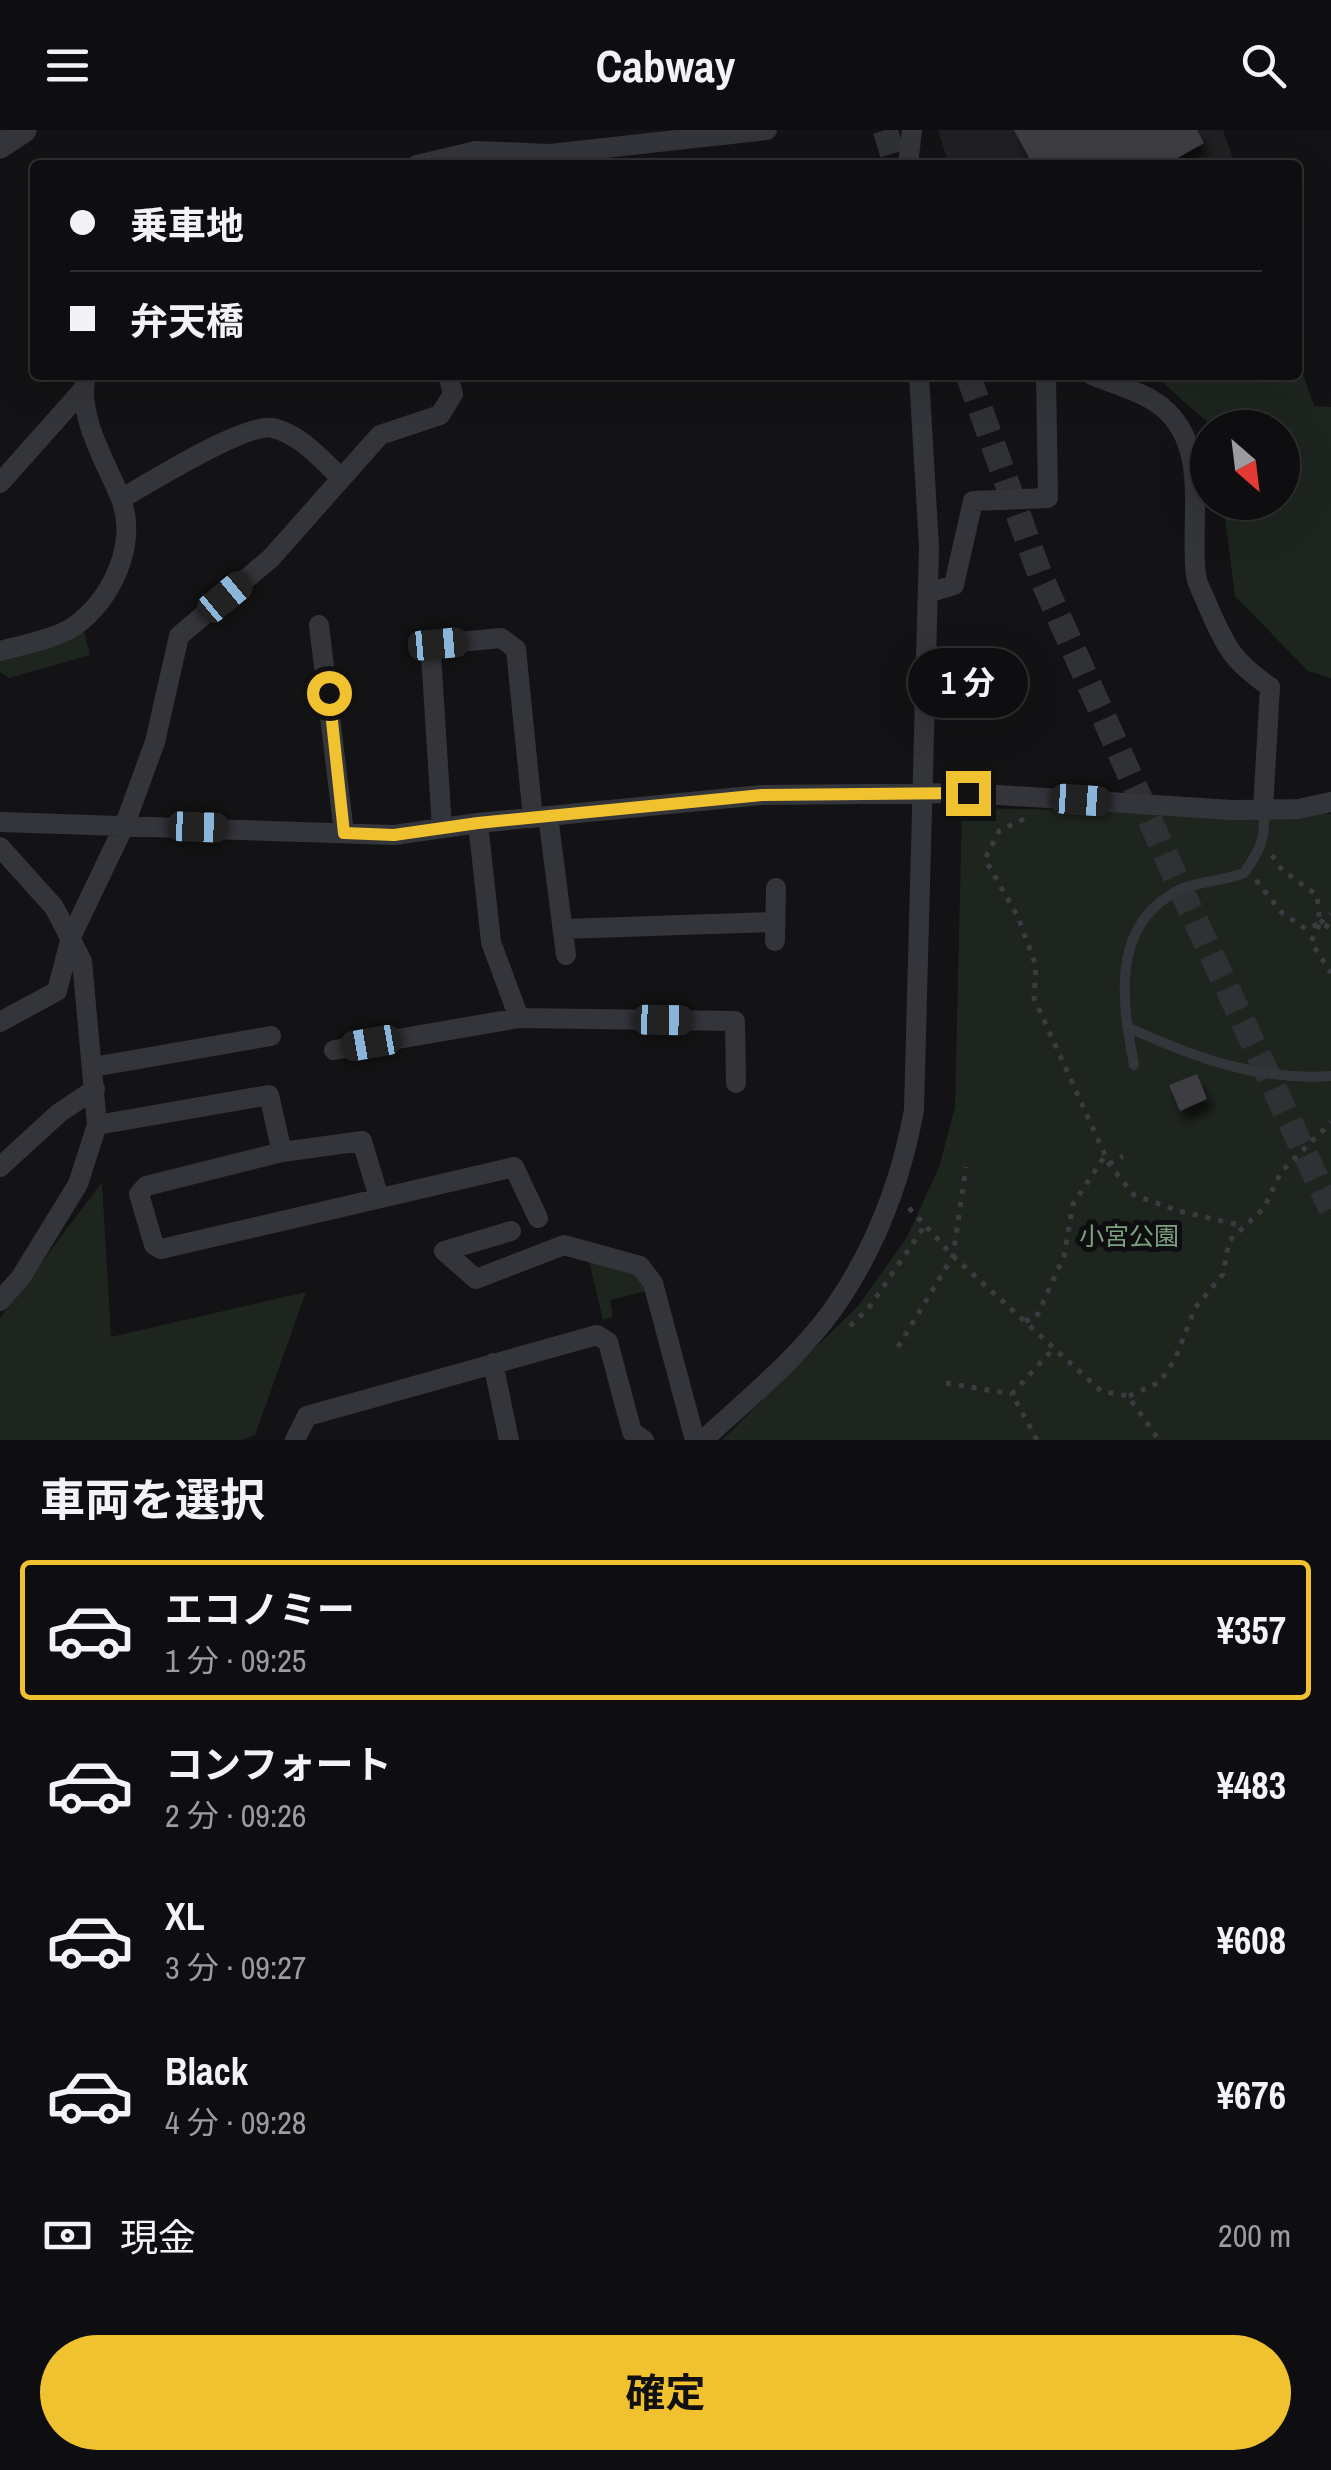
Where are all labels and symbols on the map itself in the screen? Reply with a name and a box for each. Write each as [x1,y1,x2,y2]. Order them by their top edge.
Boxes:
north arrow [1190,410,1300,520]
car [192,566,258,628]
car [407,626,469,662]
callout: 1 分 [908,648,1028,718]
route start [307,671,352,716]
route end [946,771,991,816]
car [1050,783,1112,817]
car [167,811,229,843]
car [633,1004,693,1036]
car [339,1023,403,1063]
park label: 小宮公園 [1079,1219,1179,1253]

